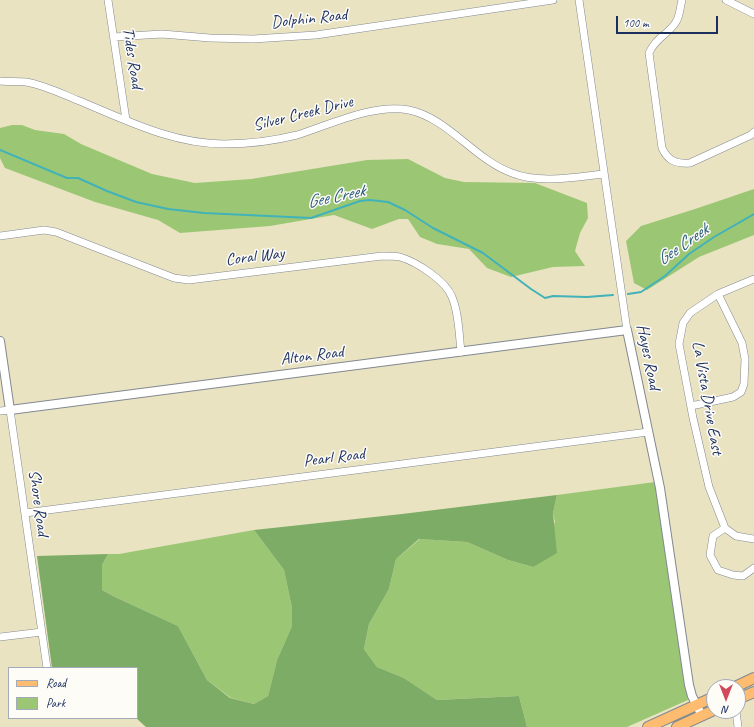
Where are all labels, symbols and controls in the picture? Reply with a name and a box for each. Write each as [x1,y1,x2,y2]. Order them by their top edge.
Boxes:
street label: Dolphin Road [270,5,348,33]
scale bar [618,8,720,34]
text: 100 m [623,15,649,31]
street label: Tides Road [117,26,147,90]
street label: Silver Creek Drive [251,92,355,136]
water label: Gee Creek [305,180,367,214]
water label: Gee Creek [653,219,713,271]
street label: Coral Way [224,243,286,271]
street label: Hayes Road [632,322,664,392]
street label: La Vista Drive East [687,340,727,456]
street label: Alton Road [279,342,345,370]
street label: Pearl Road [302,444,366,472]
street label: Shore Road [23,469,53,537]
legend [8,667,138,719]
text: Road [46,675,66,691]
north arrow [706,679,746,719]
text: Park [46,695,65,711]
text: N [723,703,729,717]

